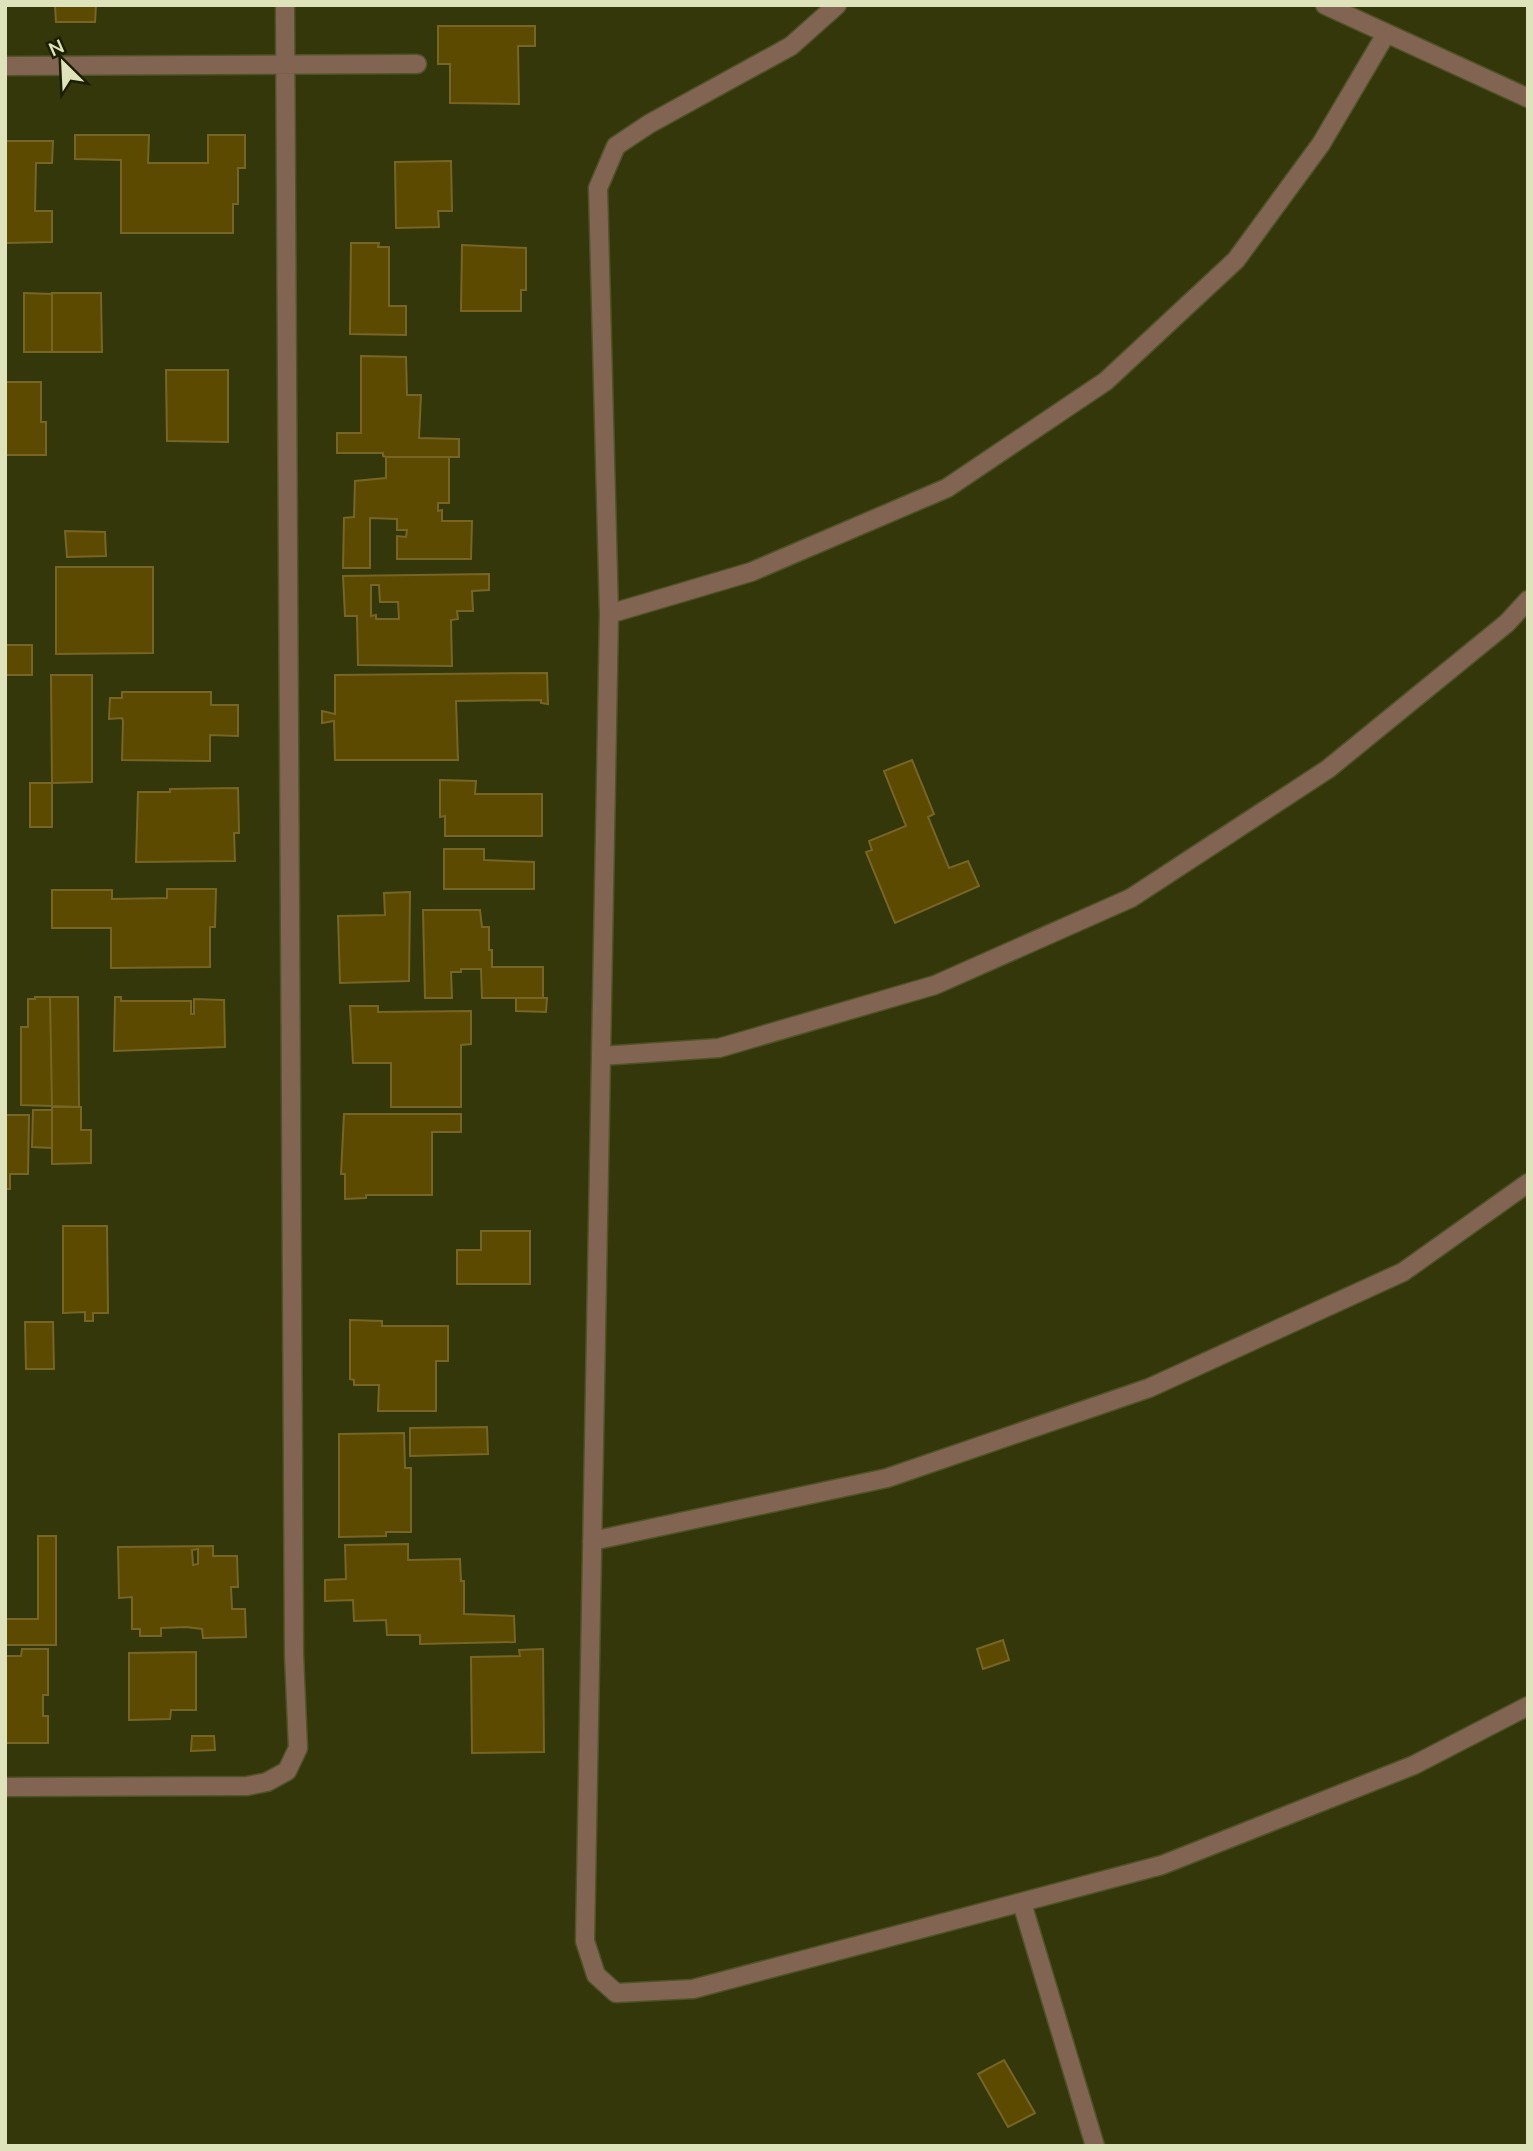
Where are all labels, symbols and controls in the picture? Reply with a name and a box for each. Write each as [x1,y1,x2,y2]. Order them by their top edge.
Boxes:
north arrow [28,28,98,98]
text: N [45,34,68,61]

